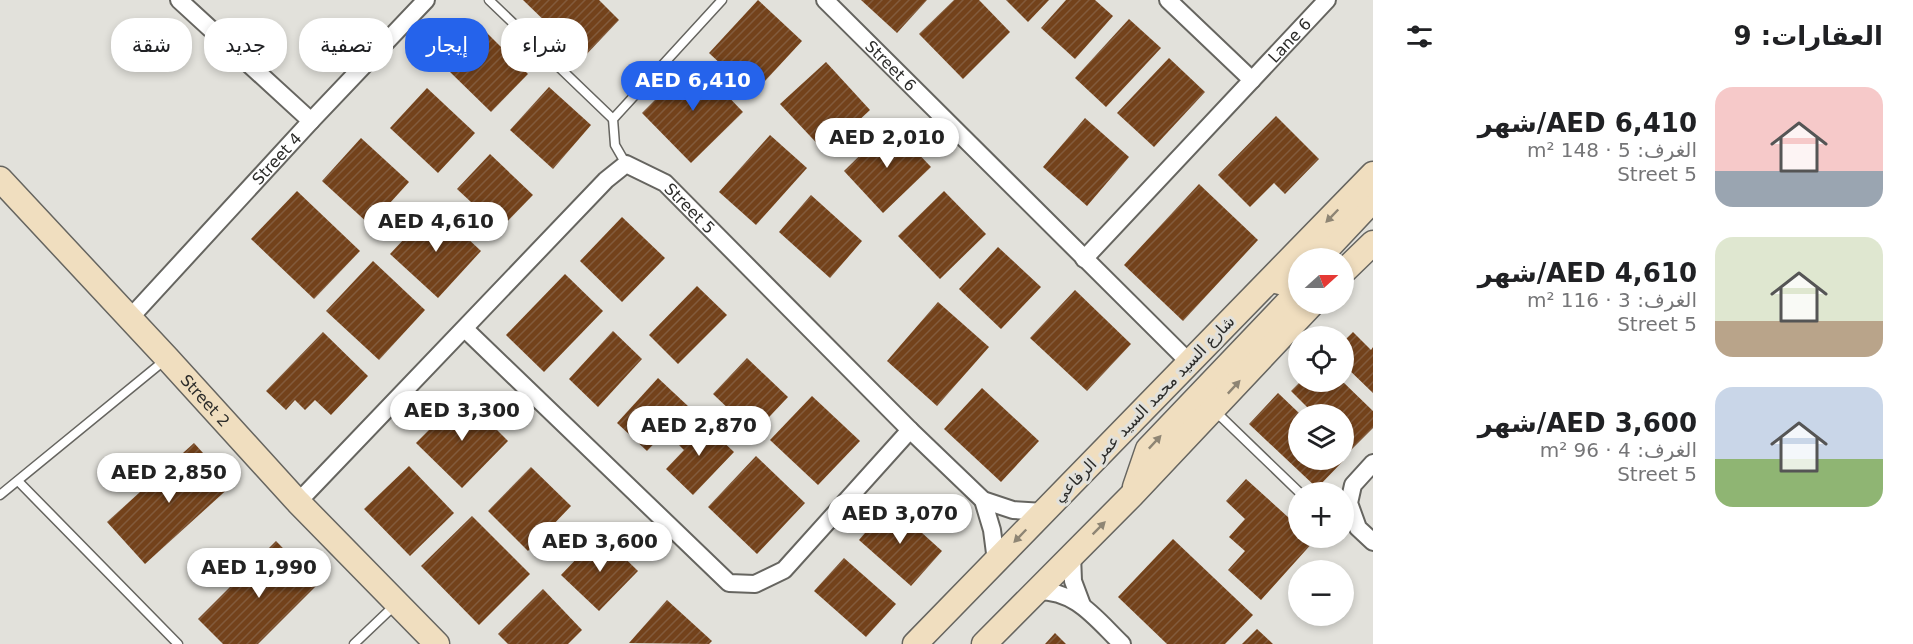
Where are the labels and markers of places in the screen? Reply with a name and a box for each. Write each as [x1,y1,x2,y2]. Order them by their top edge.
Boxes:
pin: AED 6,410 [624,61,762,112]
pin: AED 2,010 [818,118,956,169]
pin: AED 4,610 [367,202,505,253]
pin: AED 3,300 [393,391,531,442]
pin: AED 2,870 [630,406,768,457]
pin: AED 2,850 [100,453,238,504]
pin: AED 3,070 [831,494,969,545]
pin: AED 3,600 [531,522,669,573]
pin: AED 1,990 [190,548,328,599]

